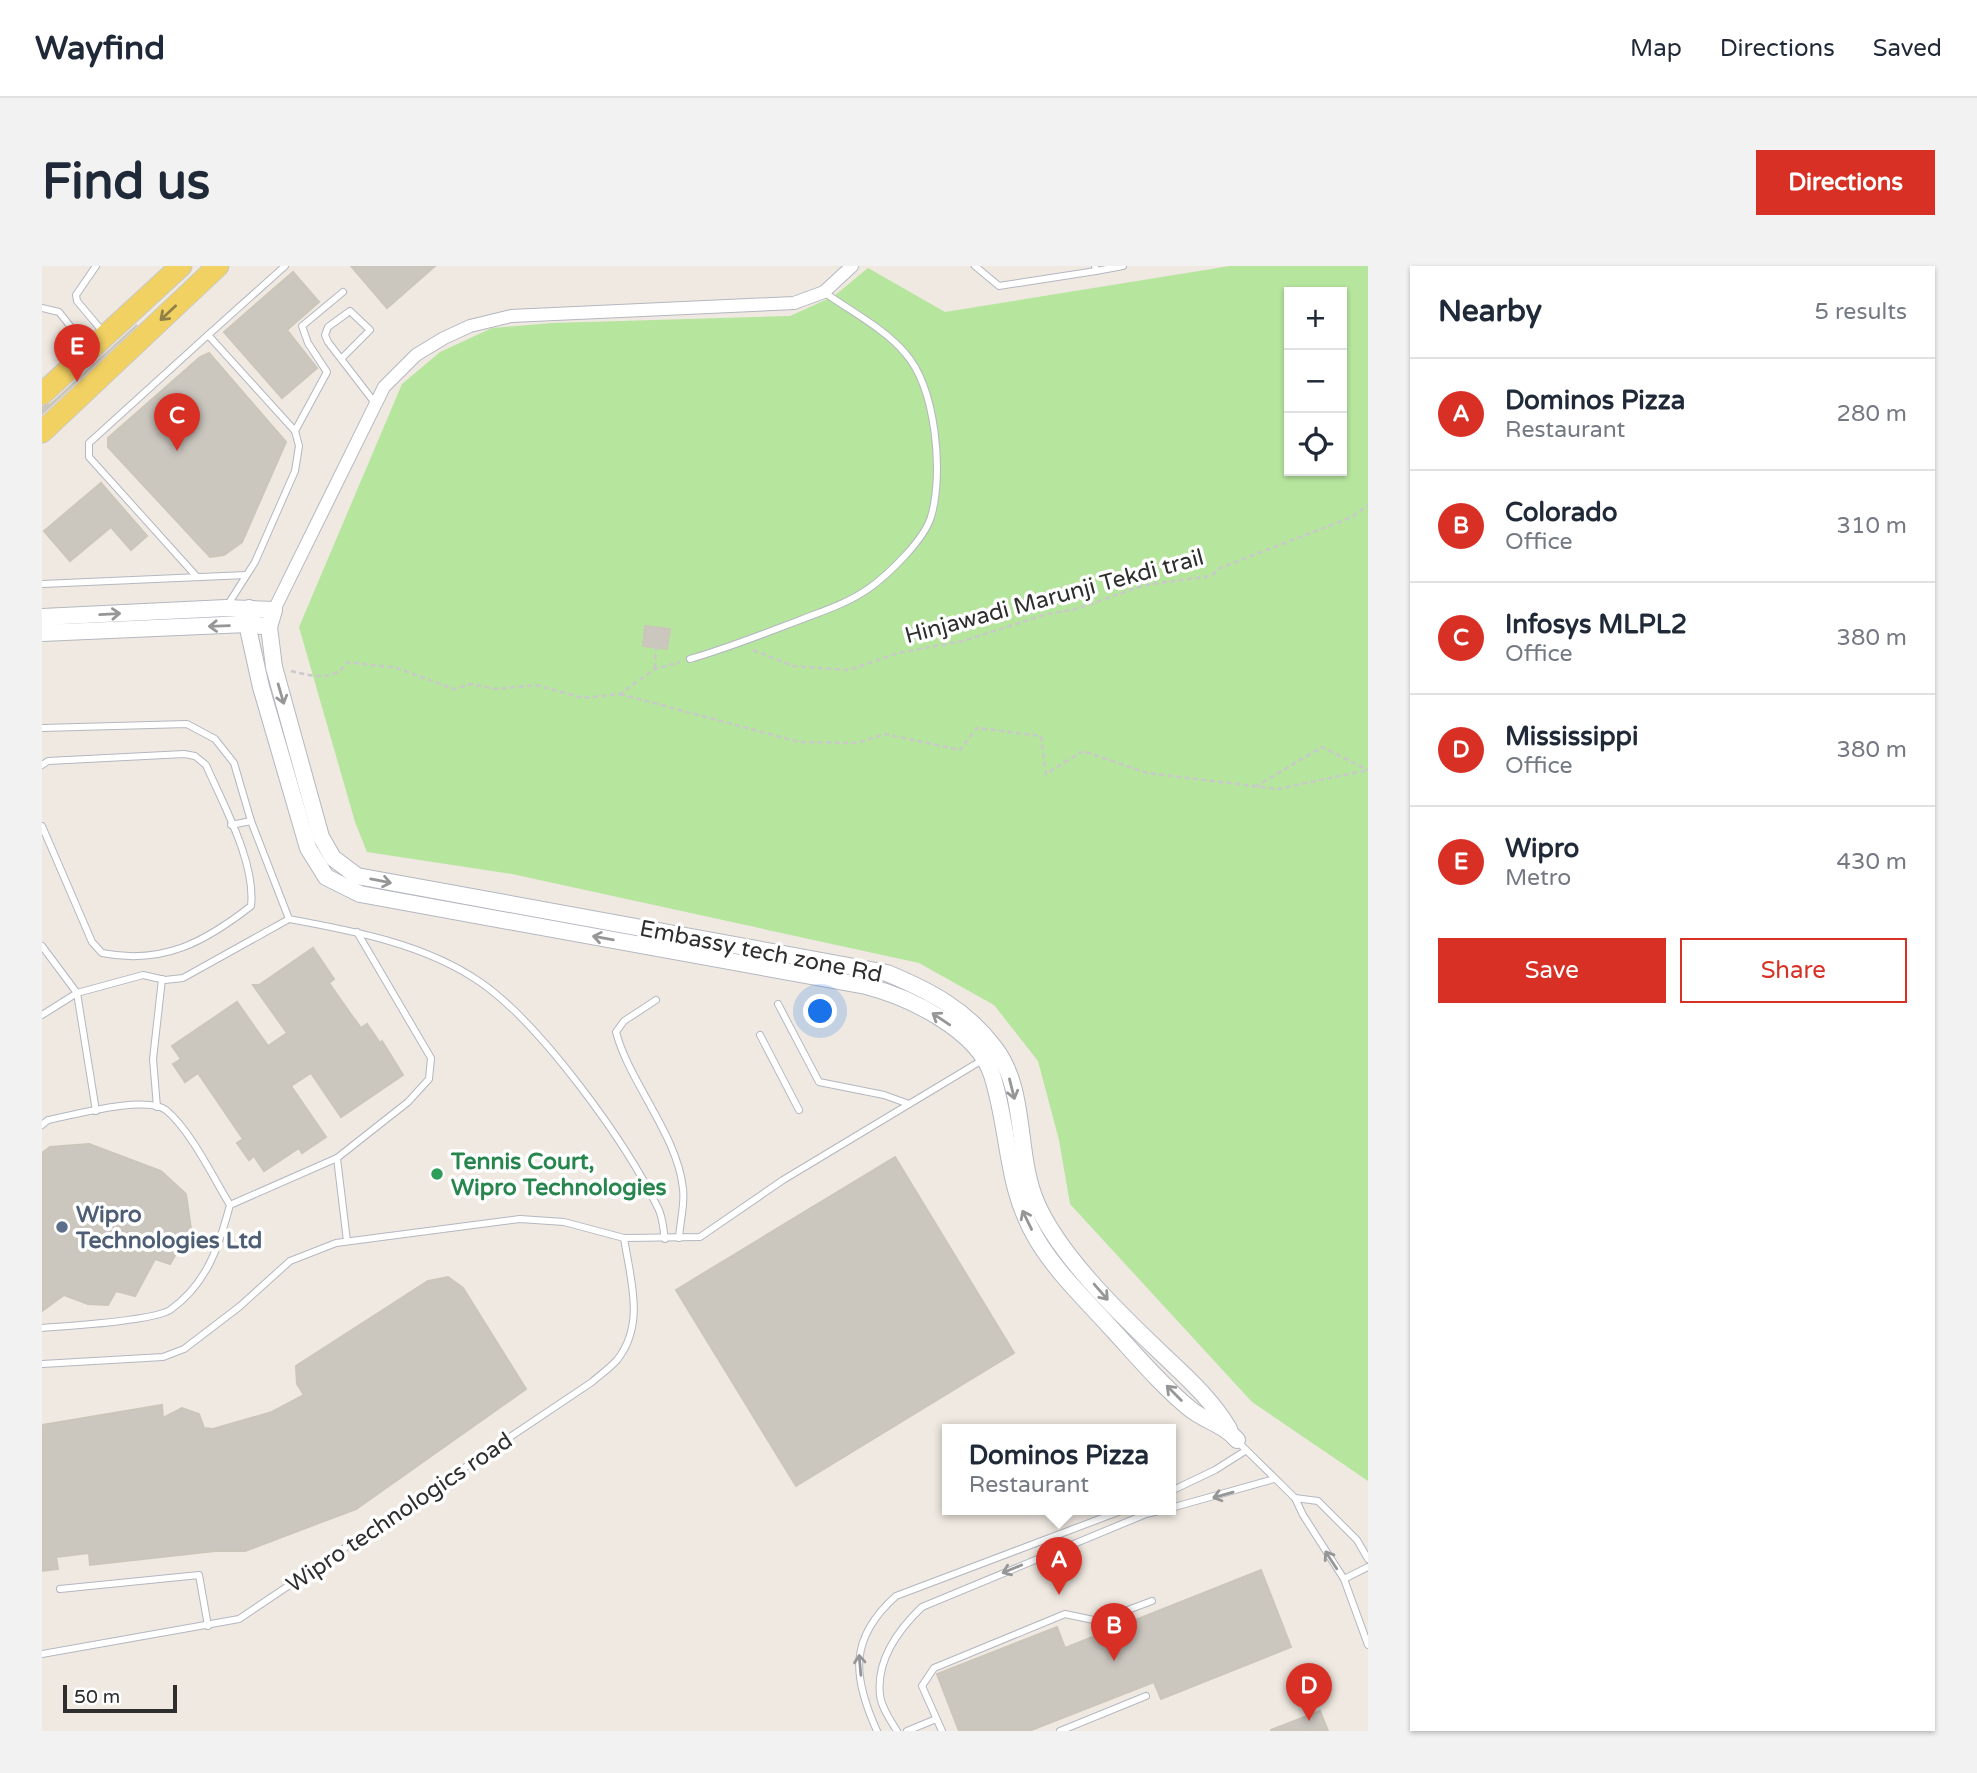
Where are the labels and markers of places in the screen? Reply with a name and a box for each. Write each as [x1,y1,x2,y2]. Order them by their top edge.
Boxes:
pin: E [54,324,100,382]
pin: C [154,393,200,451]
place label: Tennis Court, Wipro Technologies [450,1148,667,1202]
marker: Tennis Court, Wipro Technologies [429,1166,445,1182]
place label: Wipro Technologies Ltd [75,1201,262,1255]
marker: Wipro Technologies Ltd [54,1219,70,1235]
pin: A [1036,1537,1082,1595]
pin: B [1091,1603,1137,1661]
pin: D [1286,1663,1332,1721]

